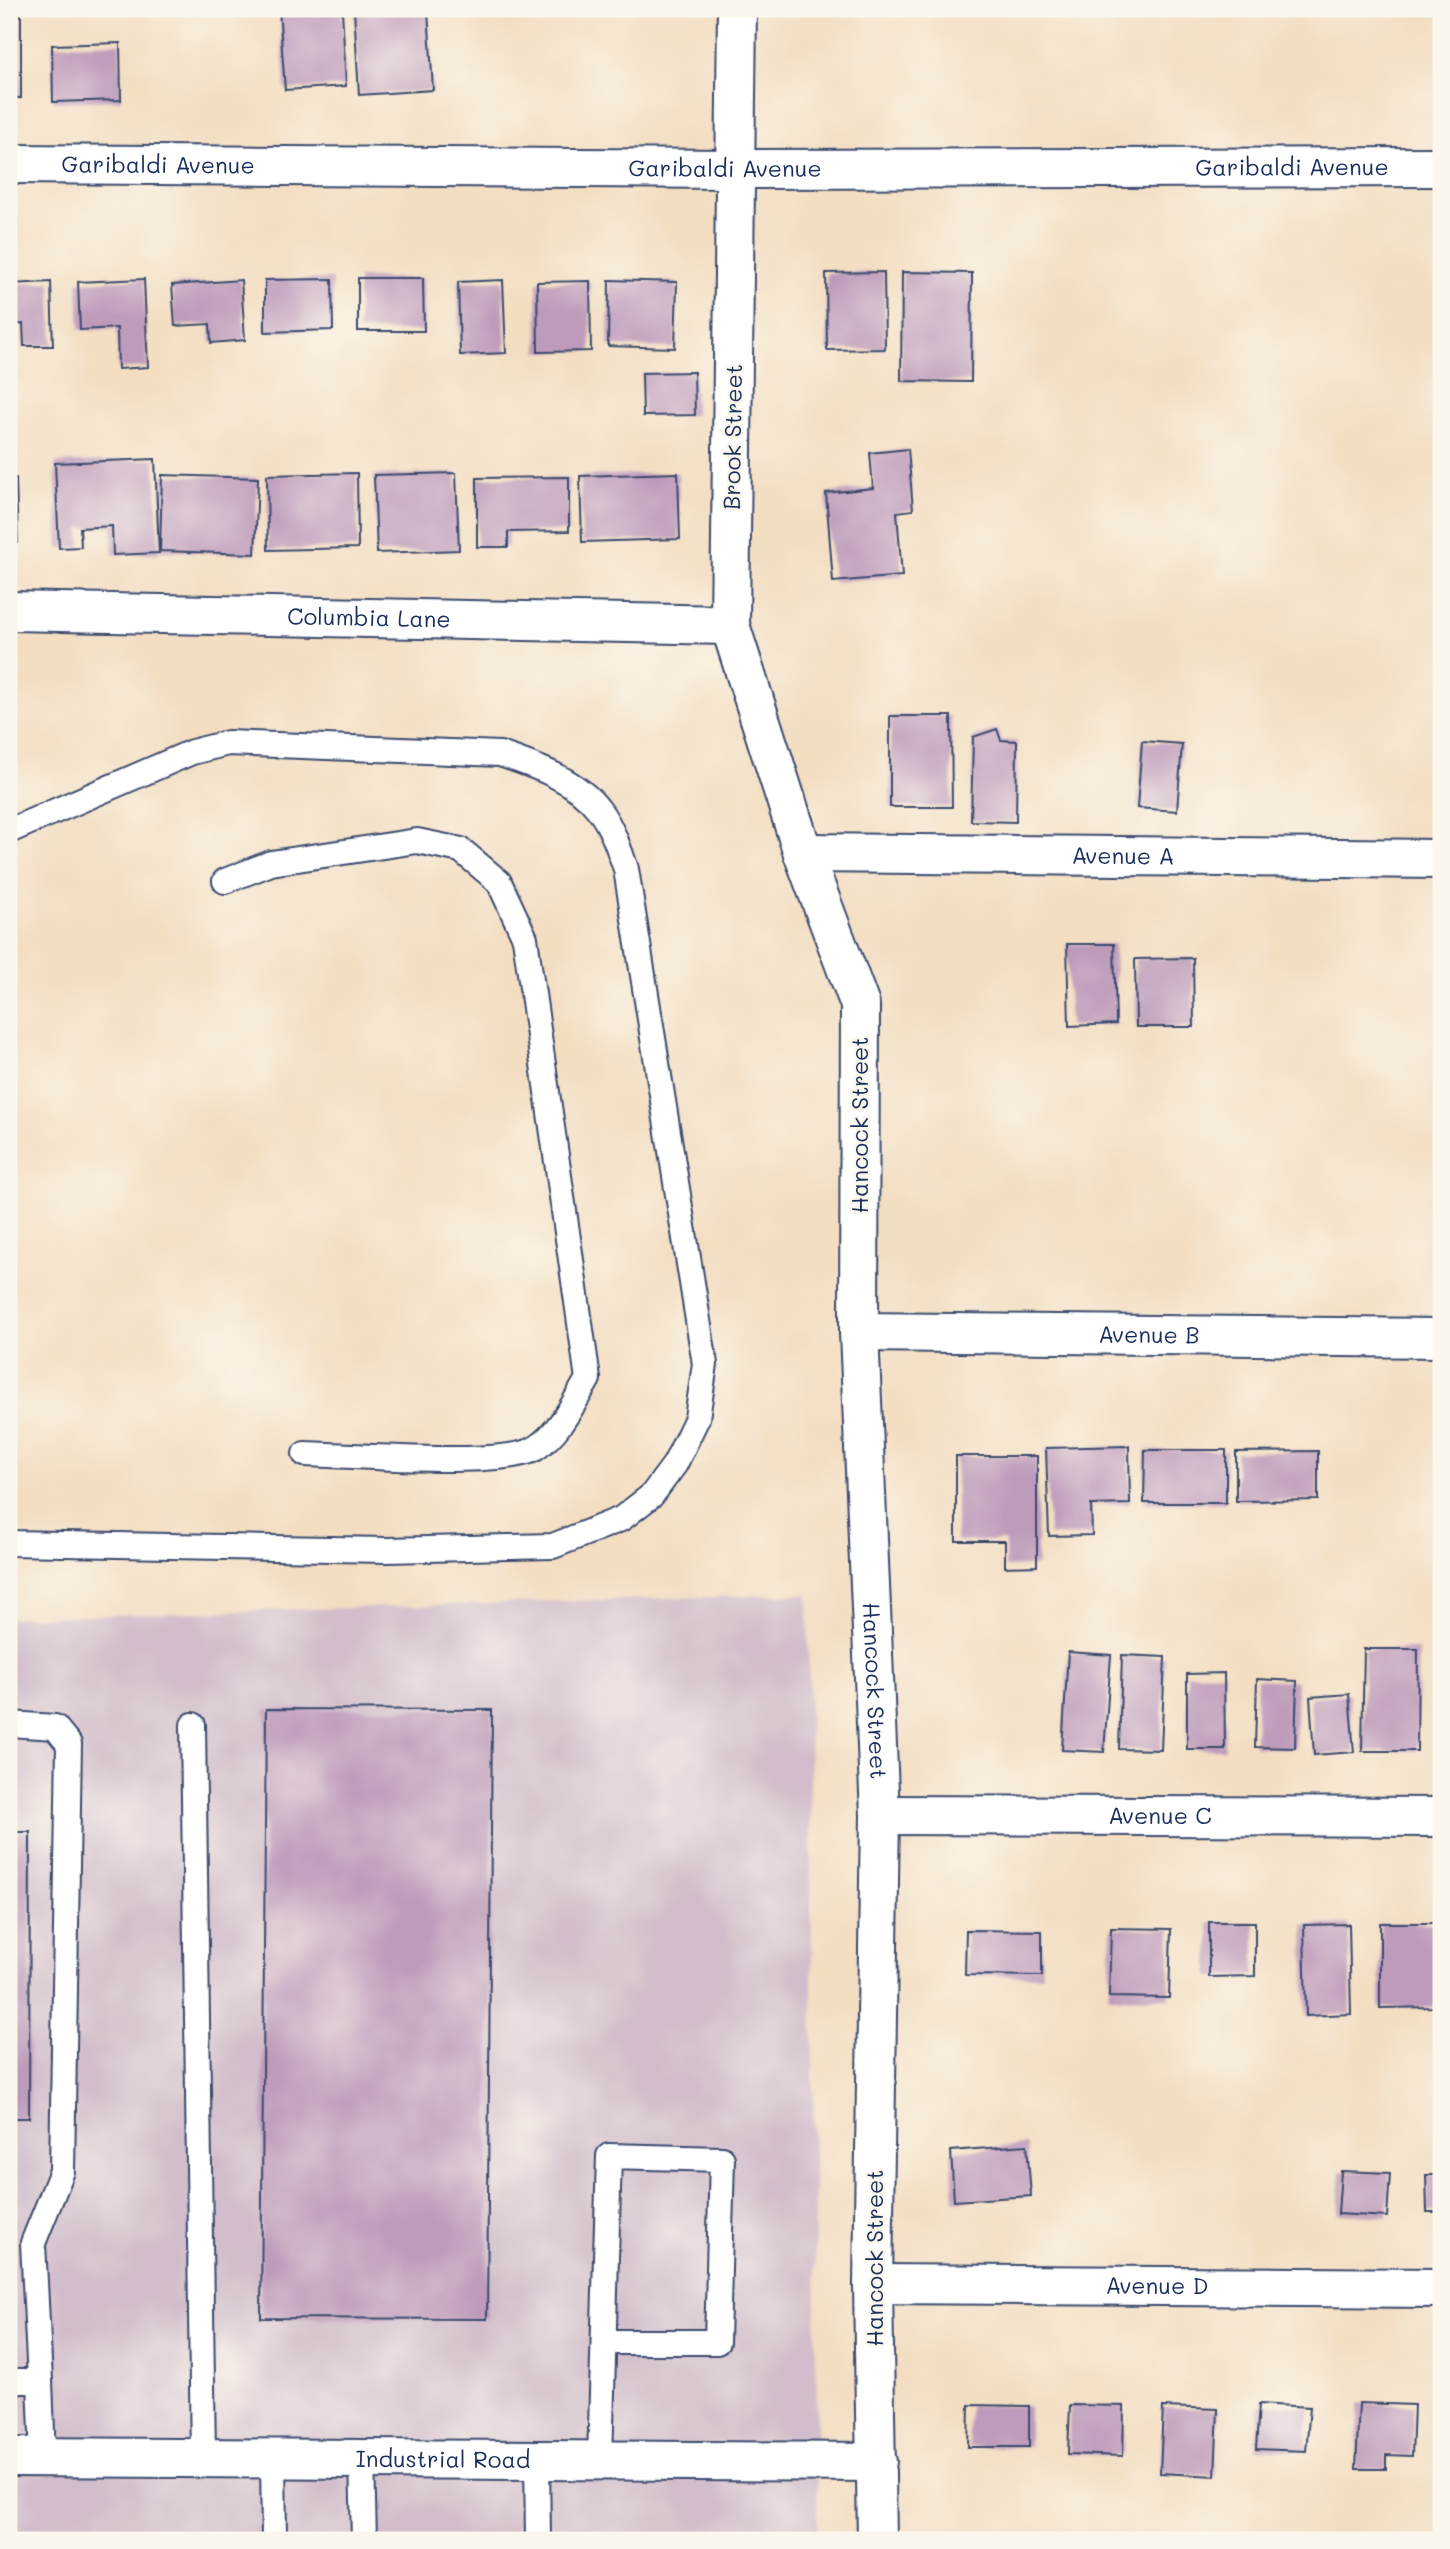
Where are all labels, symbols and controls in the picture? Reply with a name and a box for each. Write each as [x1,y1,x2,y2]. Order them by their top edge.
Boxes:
street label: Garibaldi Avenue [61,148,255,180]
street label: Garibaldi Avenue [1195,151,1389,182]
street label: Garibaldi Avenue [628,152,822,183]
street label: Brook Street [716,364,748,510]
street label: Columbia Lane [287,600,451,634]
street label: Avenue A [1071,840,1175,870]
street label: Hancock Street [844,1037,874,1213]
street label: Avenue B [1098,1318,1200,1350]
street label: Hancock Street [857,1602,894,1780]
street label: Avenue C [1108,1800,1212,1830]
street label: Hancock Street [859,2170,889,2346]
street label: Avenue D [1105,2270,1209,2300]
street label: Industrial Road [356,2443,530,2474]

